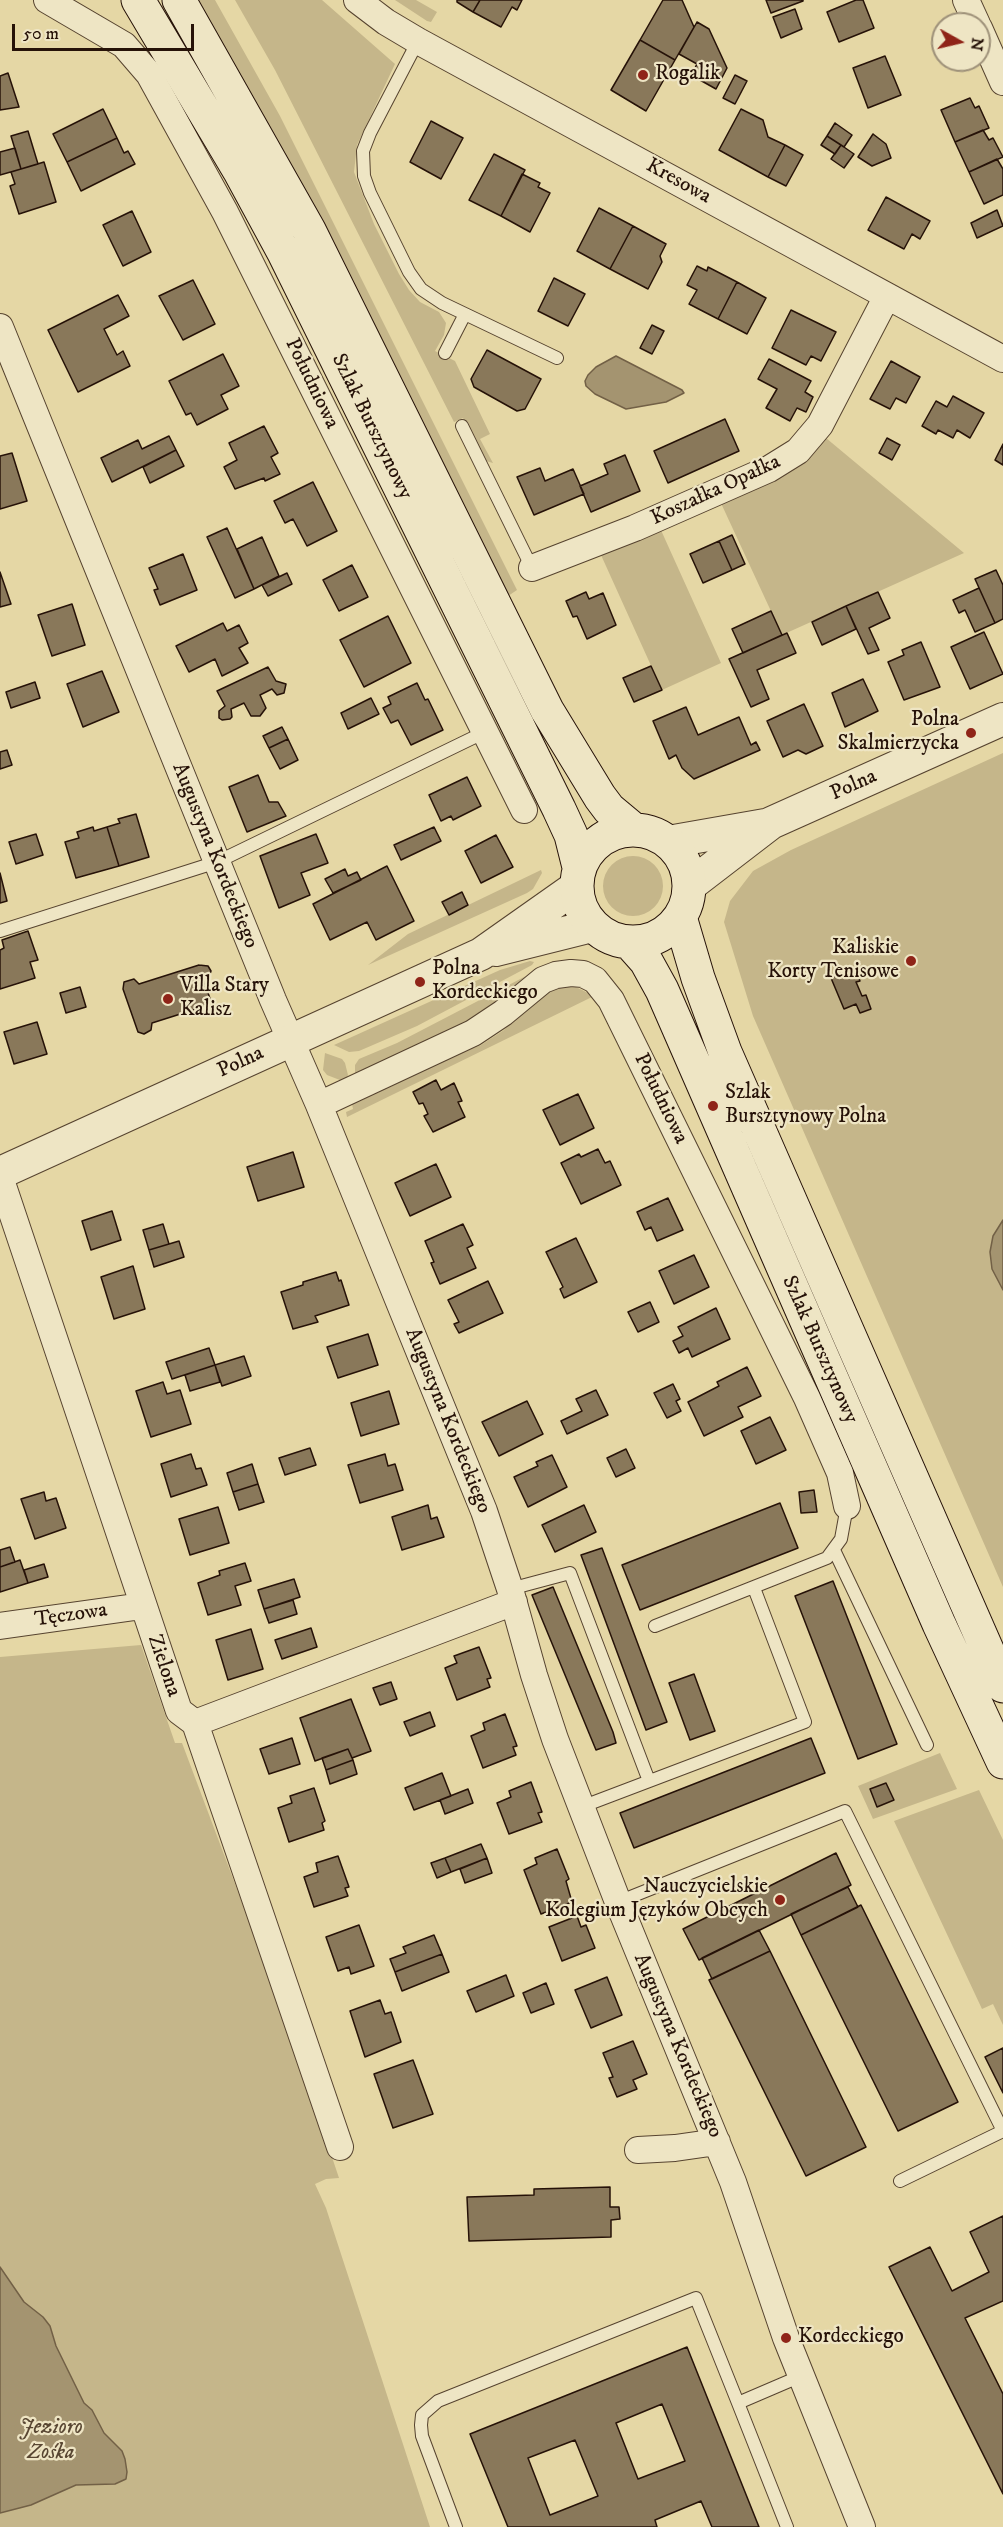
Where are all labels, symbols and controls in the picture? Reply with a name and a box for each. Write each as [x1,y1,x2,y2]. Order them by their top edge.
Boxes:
scale bar [15,12,196,50]
north arrow [931,12,991,72]
text: 50 m [23,23,59,45]
text: N [966,36,988,52]
place label: Rogalik [655,62,720,88]
marker: Rogalik [636,68,650,82]
street label: Kresowa [641,154,715,210]
street label: Południowa [278,335,344,433]
street label: Szlak Bursztynowy [325,350,417,504]
street label: Koszałka Opałka [647,450,785,532]
place label: Polna Skalmierzycka [837,708,959,758]
marker: Polna Skalmierzycka [964,726,978,740]
street label: Augustyna Kordeckiego [165,760,263,952]
street label: Polna [827,765,881,807]
place label: Kaliskie Korty Tenisowe [767,936,899,986]
marker: Kaliskie Korty Tenisowe [904,954,918,968]
place label: Polna Kordeckiego [432,957,538,1007]
place label: Villa Stary Kalisz [180,974,269,1024]
marker: Polna Kordeckiego [413,975,427,989]
marker: Villa Stary Kalisz [161,992,175,1006]
street label: Polna [214,1041,268,1085]
street label: Południowa [627,1050,693,1148]
place label: Szlak Bursztynowy Polna [725,1081,886,1131]
marker: Szlak Bursztynowy Polna [706,1099,720,1113]
street label: Szlak Bursztynowy [775,1272,863,1428]
street label: Augustyna Kordeckiego [398,1325,496,1517]
street label: Tęczowa [33,1598,109,1634]
street label: Zielona [141,1632,185,1700]
place label: Nauczycielskie Kolegium Języków Obcych [545,1875,768,1925]
marker: Nauczycielskie Kolegium Języków Obcych [773,1893,787,1907]
street label: Augustyna Kordeckiego [627,1950,727,2142]
place label: Kordeckiego [798,2325,904,2351]
marker: Kordeckiego [779,2331,793,2345]
water label: Jezioro Zośka [19,2415,83,2466]

